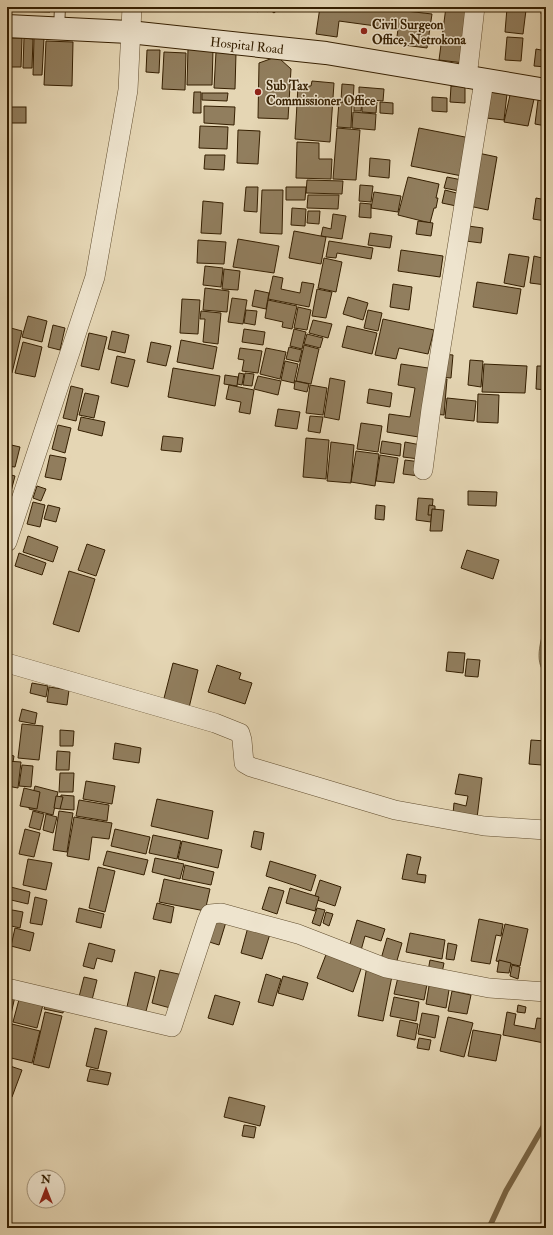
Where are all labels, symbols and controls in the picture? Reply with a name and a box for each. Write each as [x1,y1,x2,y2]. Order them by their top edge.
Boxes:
place label: Civil Surgeon Office, Netrokona [372,17,467,48]
marker: Civil Surgeon Office, Netrokona [359,26,369,36]
street label: Hospital Road [209,34,285,59]
place label: Sub Tax Commissioner Office [266,78,376,109]
marker: Sub Tax Commissioner Office [253,87,263,97]
north arrow [26,1169,66,1209]
text: N [40,1173,52,1186]

